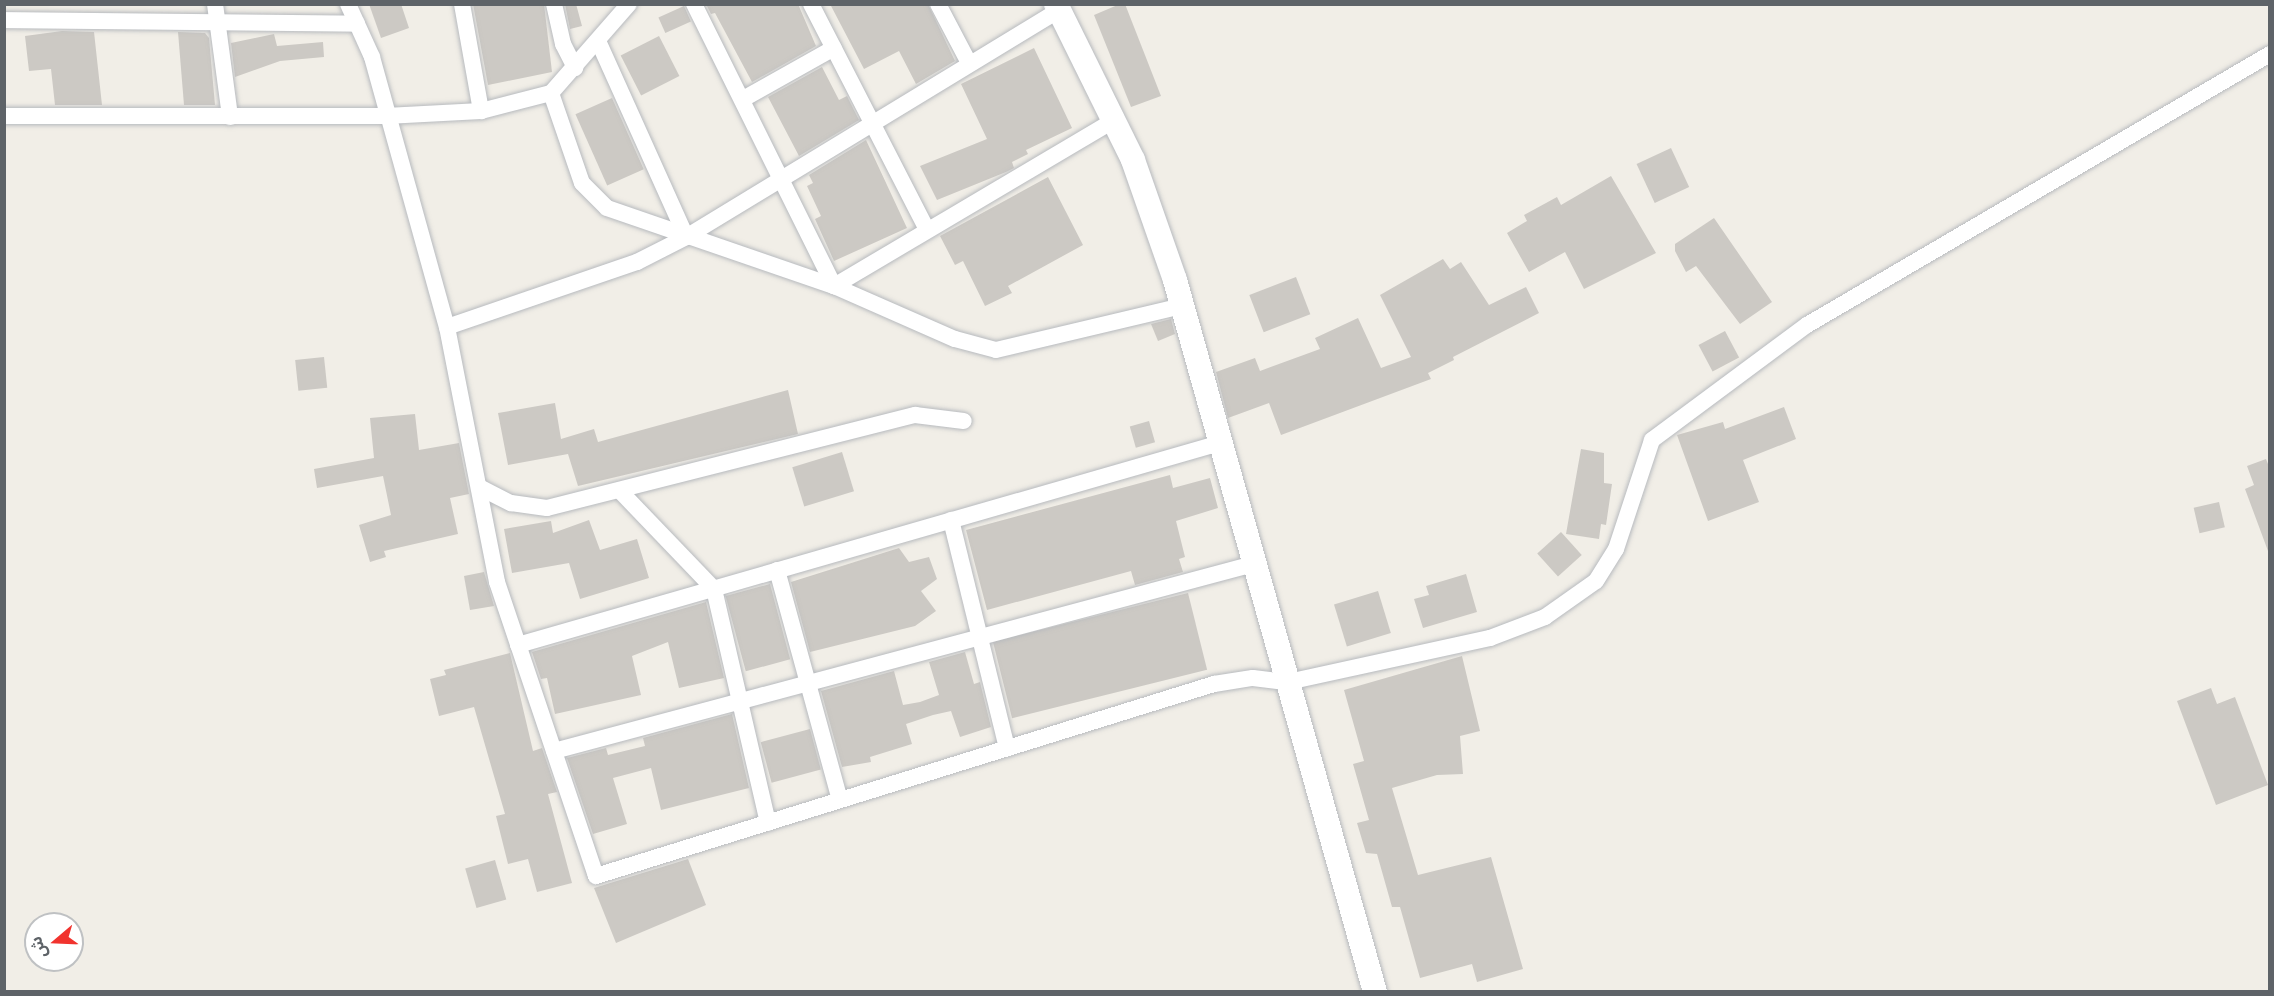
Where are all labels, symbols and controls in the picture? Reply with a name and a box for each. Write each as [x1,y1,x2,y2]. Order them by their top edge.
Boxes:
north arrow [24,912,84,972]
text: ش [26,934,52,961]

